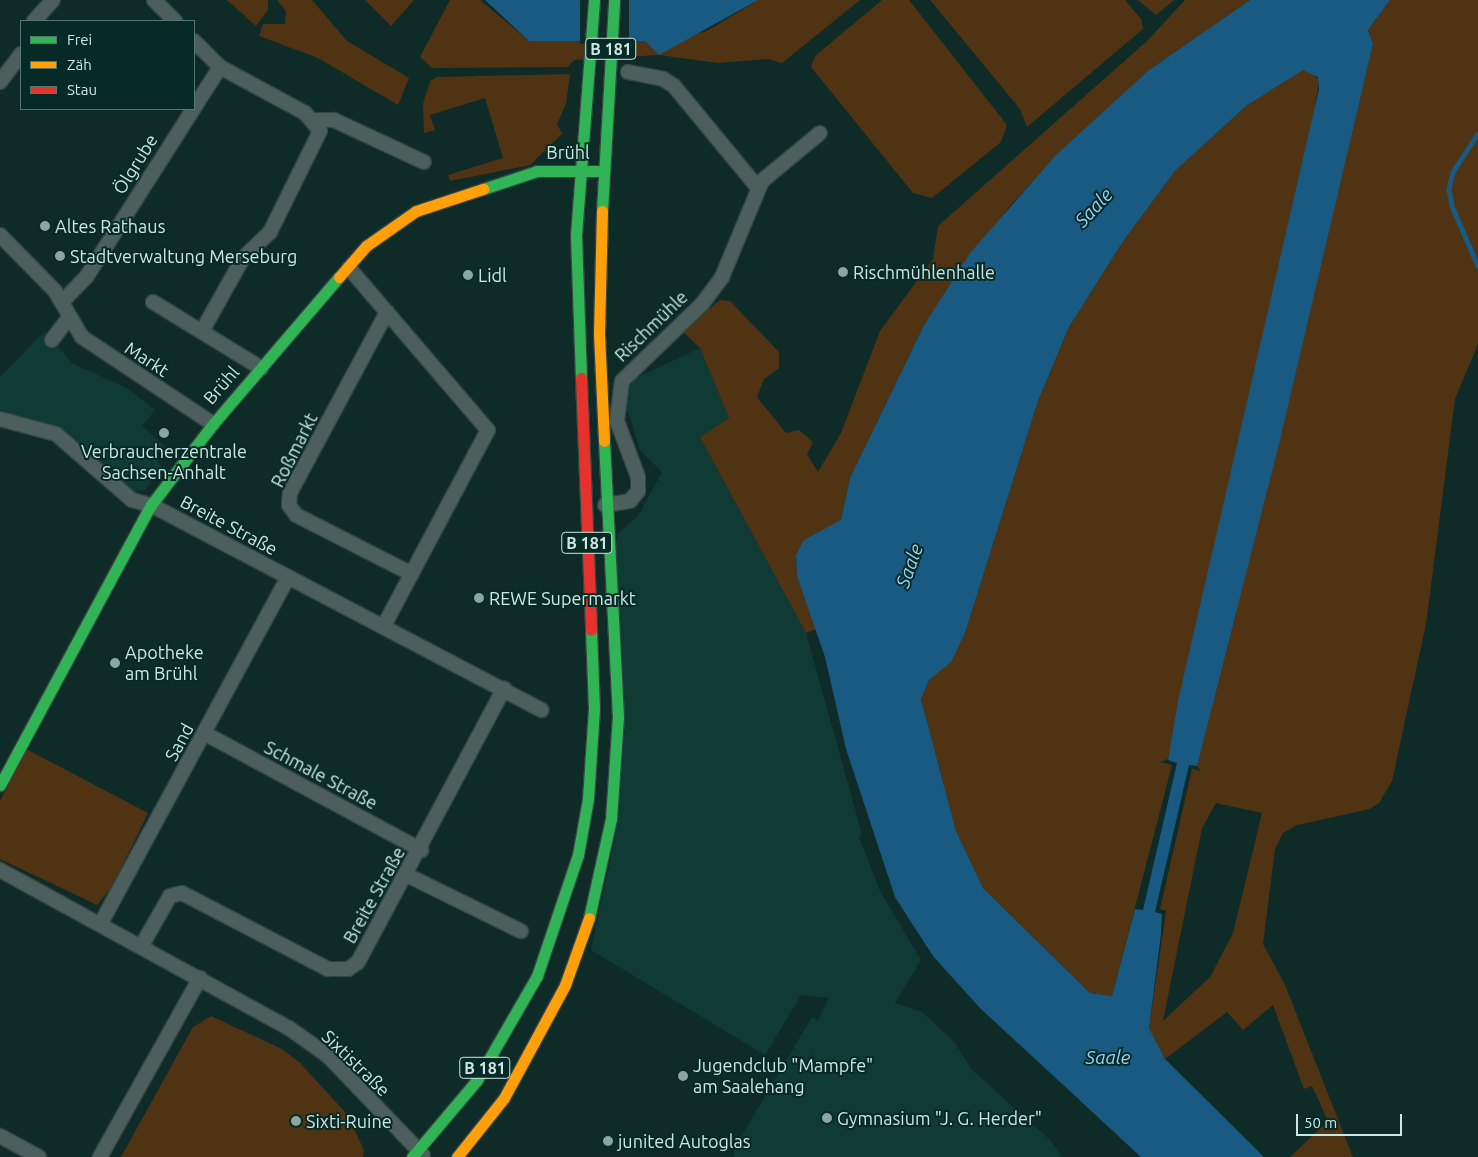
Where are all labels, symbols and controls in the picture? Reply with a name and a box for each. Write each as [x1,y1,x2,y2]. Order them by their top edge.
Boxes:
legend [20,20,195,110]
text: Frei [67,31,92,48]
road number: B 181 [585,36,637,62]
text: Zäh [67,56,92,73]
text: Stau [67,81,97,98]
street label: Ölgrube [108,130,162,198]
street label: Brühl [546,141,590,163]
water label: Saale [1070,184,1118,232]
place label: Altes Rathaus [55,215,165,237]
marker: Altes Rathaus [39,220,51,232]
place label: Stadtverwaltung Merseburg [70,245,297,267]
marker: Stadtverwaltung Merseburg [54,250,66,262]
place label: Rischmühlenhalle [853,261,995,283]
place label: Lidl [478,264,507,286]
marker: Rischmühlenhalle [837,266,849,278]
marker: Lidl [462,269,474,281]
street label: Rischmühle [610,286,692,366]
street label: Markt [121,337,173,381]
street label: Brühl [199,361,243,409]
street label: Roßmarkt [266,409,322,491]
marker: Verbraucherzentrale Sachsen-Anhalt [158,427,170,439]
place label: Verbraucherzentrale Sachsen-Anhalt [81,441,247,484]
street label: Breite Straße [177,490,281,560]
road number: B 181 [561,530,613,556]
water label: Saale [892,541,928,591]
place label: REWE Supermarkt [489,587,636,609]
marker: REWE Supermarkt [473,592,485,604]
place label: Apotheke am Brühl [125,642,204,684]
marker: Apotheke am Brühl [109,657,121,669]
street label: Sand [160,719,198,765]
street label: Schmale Straße [261,736,381,814]
street label: Breite Straße [339,843,409,947]
street label: Sixtistraße [318,1025,394,1101]
water label: Saale [1086,1047,1130,1069]
road number: B 181 [459,1054,511,1082]
place label: Jugendclub "Mampfe" am Saalehang [693,1055,873,1098]
marker: Jugendclub "Mampfe" am Saalehang [677,1070,689,1082]
scale bar [1298,1104,1404,1136]
place label: Gymnasium "J. G. Herder" [837,1107,1042,1129]
place label: Sixti-Ruine [306,1110,392,1132]
marker: Gymnasium "J. G. Herder" [821,1112,833,1124]
text: 50 m [1304,1114,1337,1131]
marker: Sixti-Ruine [290,1115,302,1127]
place label: junited Autoglas [618,1130,751,1152]
marker: junited Autoglas [602,1135,614,1147]

